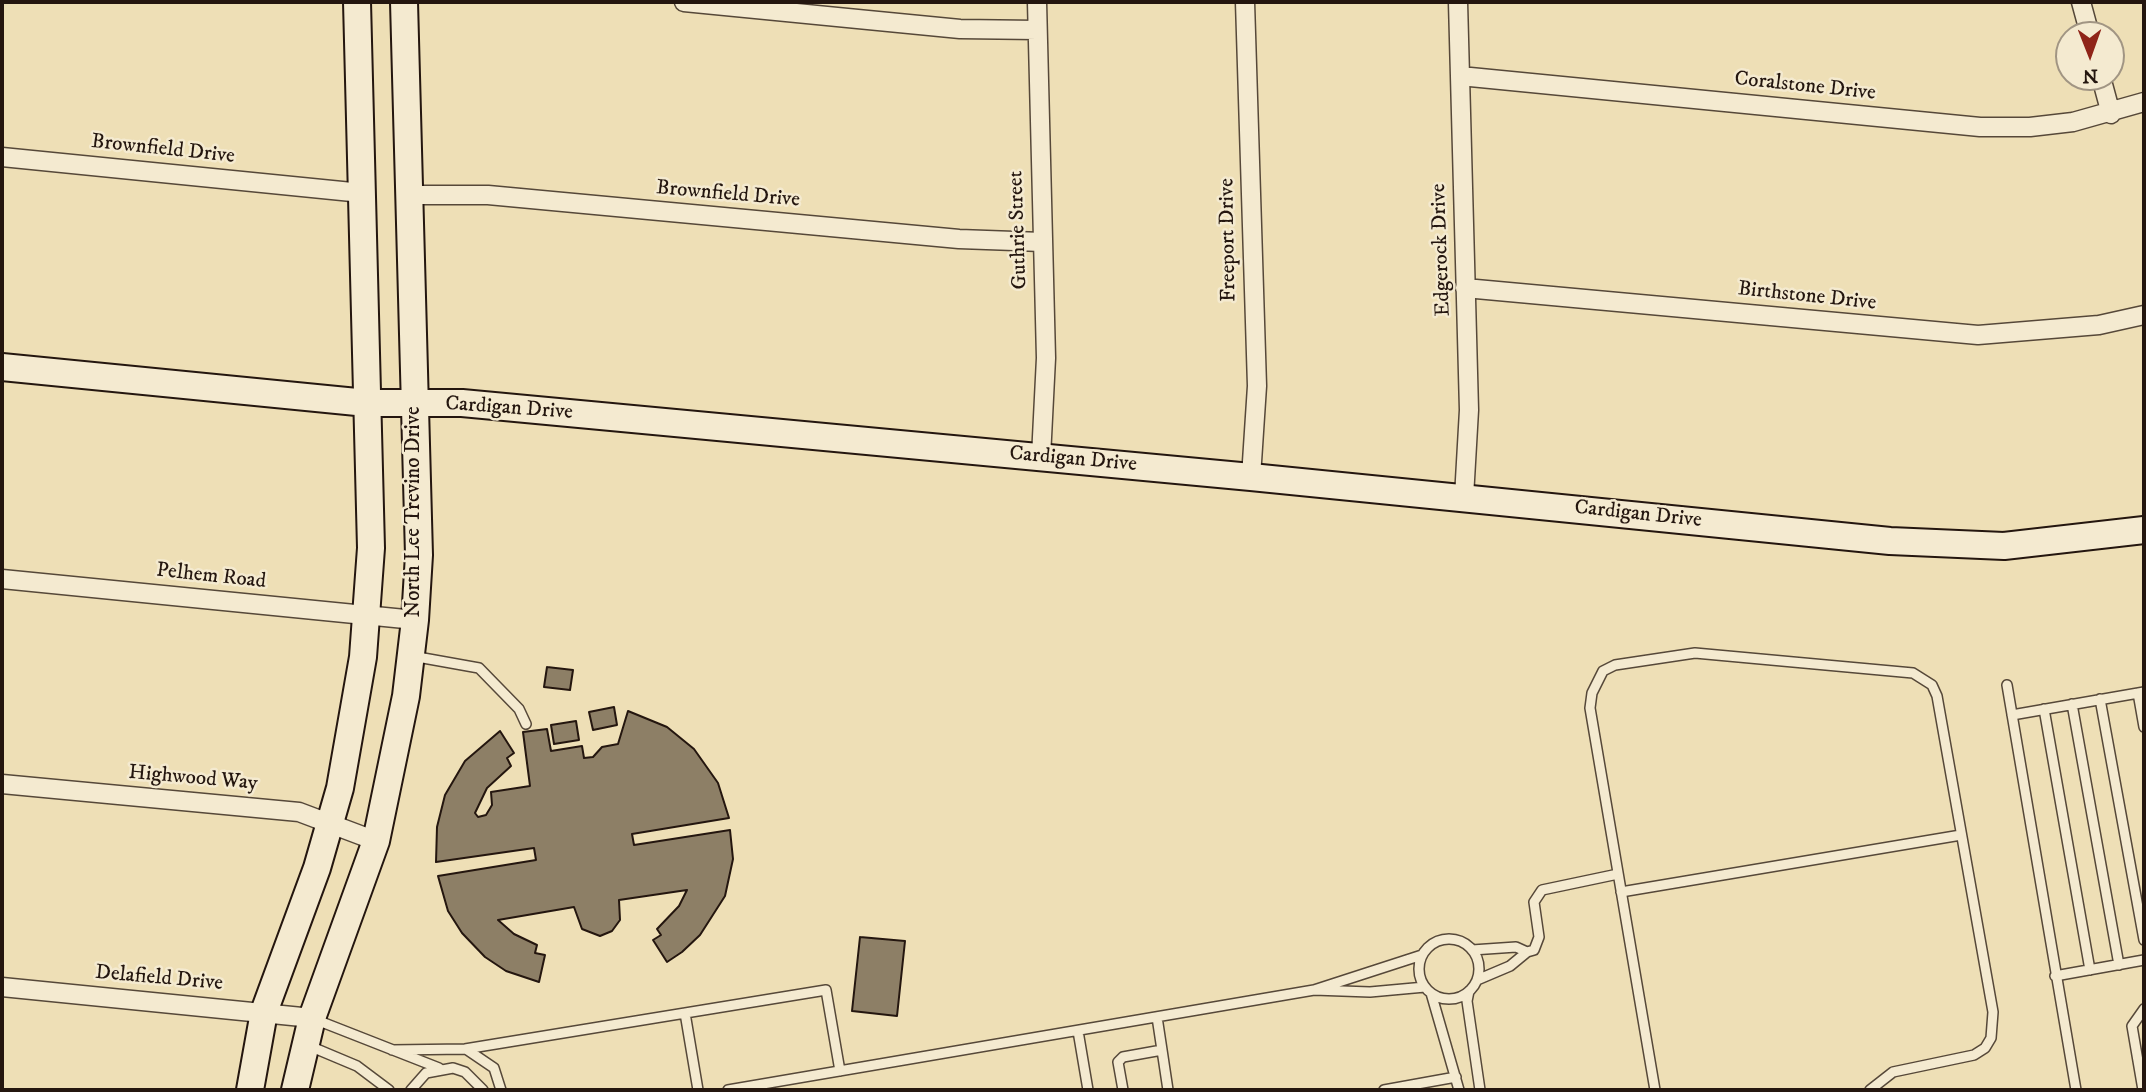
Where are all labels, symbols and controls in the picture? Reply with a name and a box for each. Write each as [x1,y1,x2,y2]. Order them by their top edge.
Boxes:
north arrow [2055,21,2125,91]
text: N [2082,64,2098,87]
street label: Coralstone Drive [1733,67,1877,107]
street label: Brownfield Drive [90,130,236,170]
street label: Guthrie Street [1004,170,1034,290]
street label: Brownfield Drive [655,176,801,214]
street label: Freeport Drive [1215,178,1243,302]
street label: Edgerock Drive [1427,183,1457,317]
street label: Birthstone Drive [1737,277,1877,317]
street label: Cardigan Drive [444,392,574,426]
street label: North Lee Trevino Drive [402,406,428,618]
street label: Cardigan Drive [1008,442,1138,478]
street label: Cardigan Drive [1573,496,1703,534]
street label: Pelhem Road [155,559,267,595]
street label: Highwood Way [127,761,259,797]
street label: Delafield Drive [94,961,224,997]

